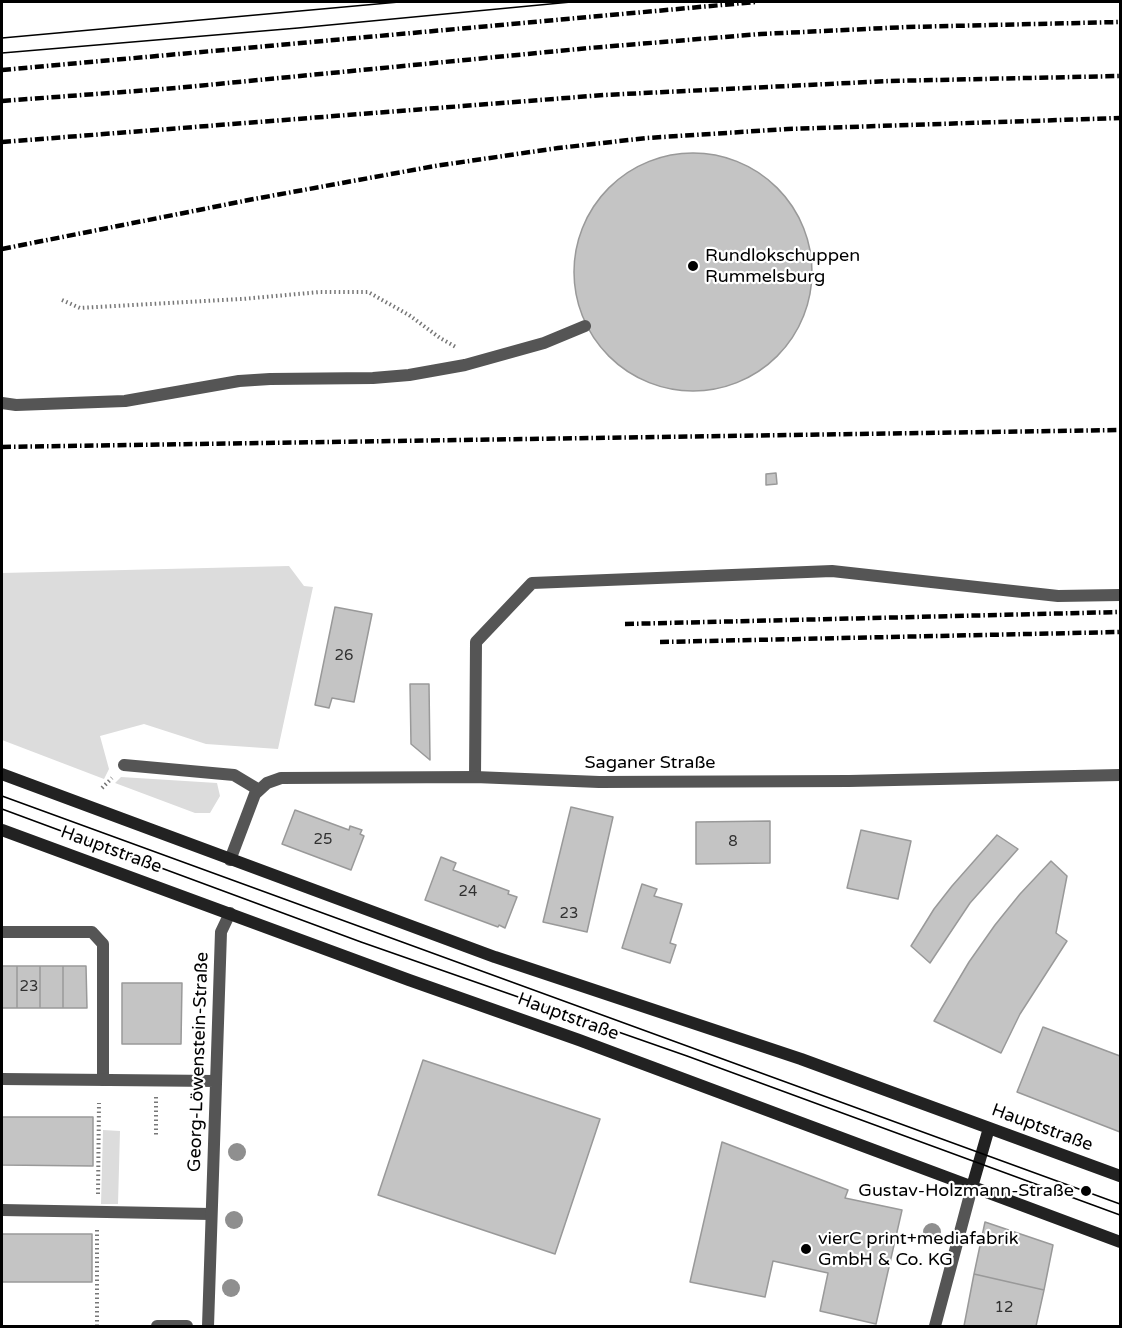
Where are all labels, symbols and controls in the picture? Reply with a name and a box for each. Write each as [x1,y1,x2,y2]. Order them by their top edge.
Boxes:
place label: Rundlokschuppen Rummelsburg [705,245,860,288]
marker: Rundlokschuppen Rummelsburg [686,259,700,273]
house number: 26 [335,647,353,665]
street label: Saganer Straße [584,752,716,774]
street label: Hauptstraße [57,822,165,878]
house number: 25 [314,831,332,849]
house number: 8 [728,833,738,851]
house number: 24 [459,883,477,901]
house number: 23 [560,905,578,923]
street label: Georg-Löwenstein-Straße [184,952,214,1172]
house number: 23 [20,978,38,996]
street label: Hauptstraße [514,989,622,1045]
street label: Hauptstraße [988,1100,1096,1156]
place label: Gustav-Holzmann-Straße [858,1180,1074,1202]
marker: Gustav-Holzmann-Straße [1079,1184,1093,1198]
place label: vierC print+mediafabrik GmbH & Co. KG [818,1228,1018,1270]
marker: vierC print+mediafabrik GmbH & Co. KG [799,1242,813,1256]
house number: 12 [995,1299,1013,1317]

